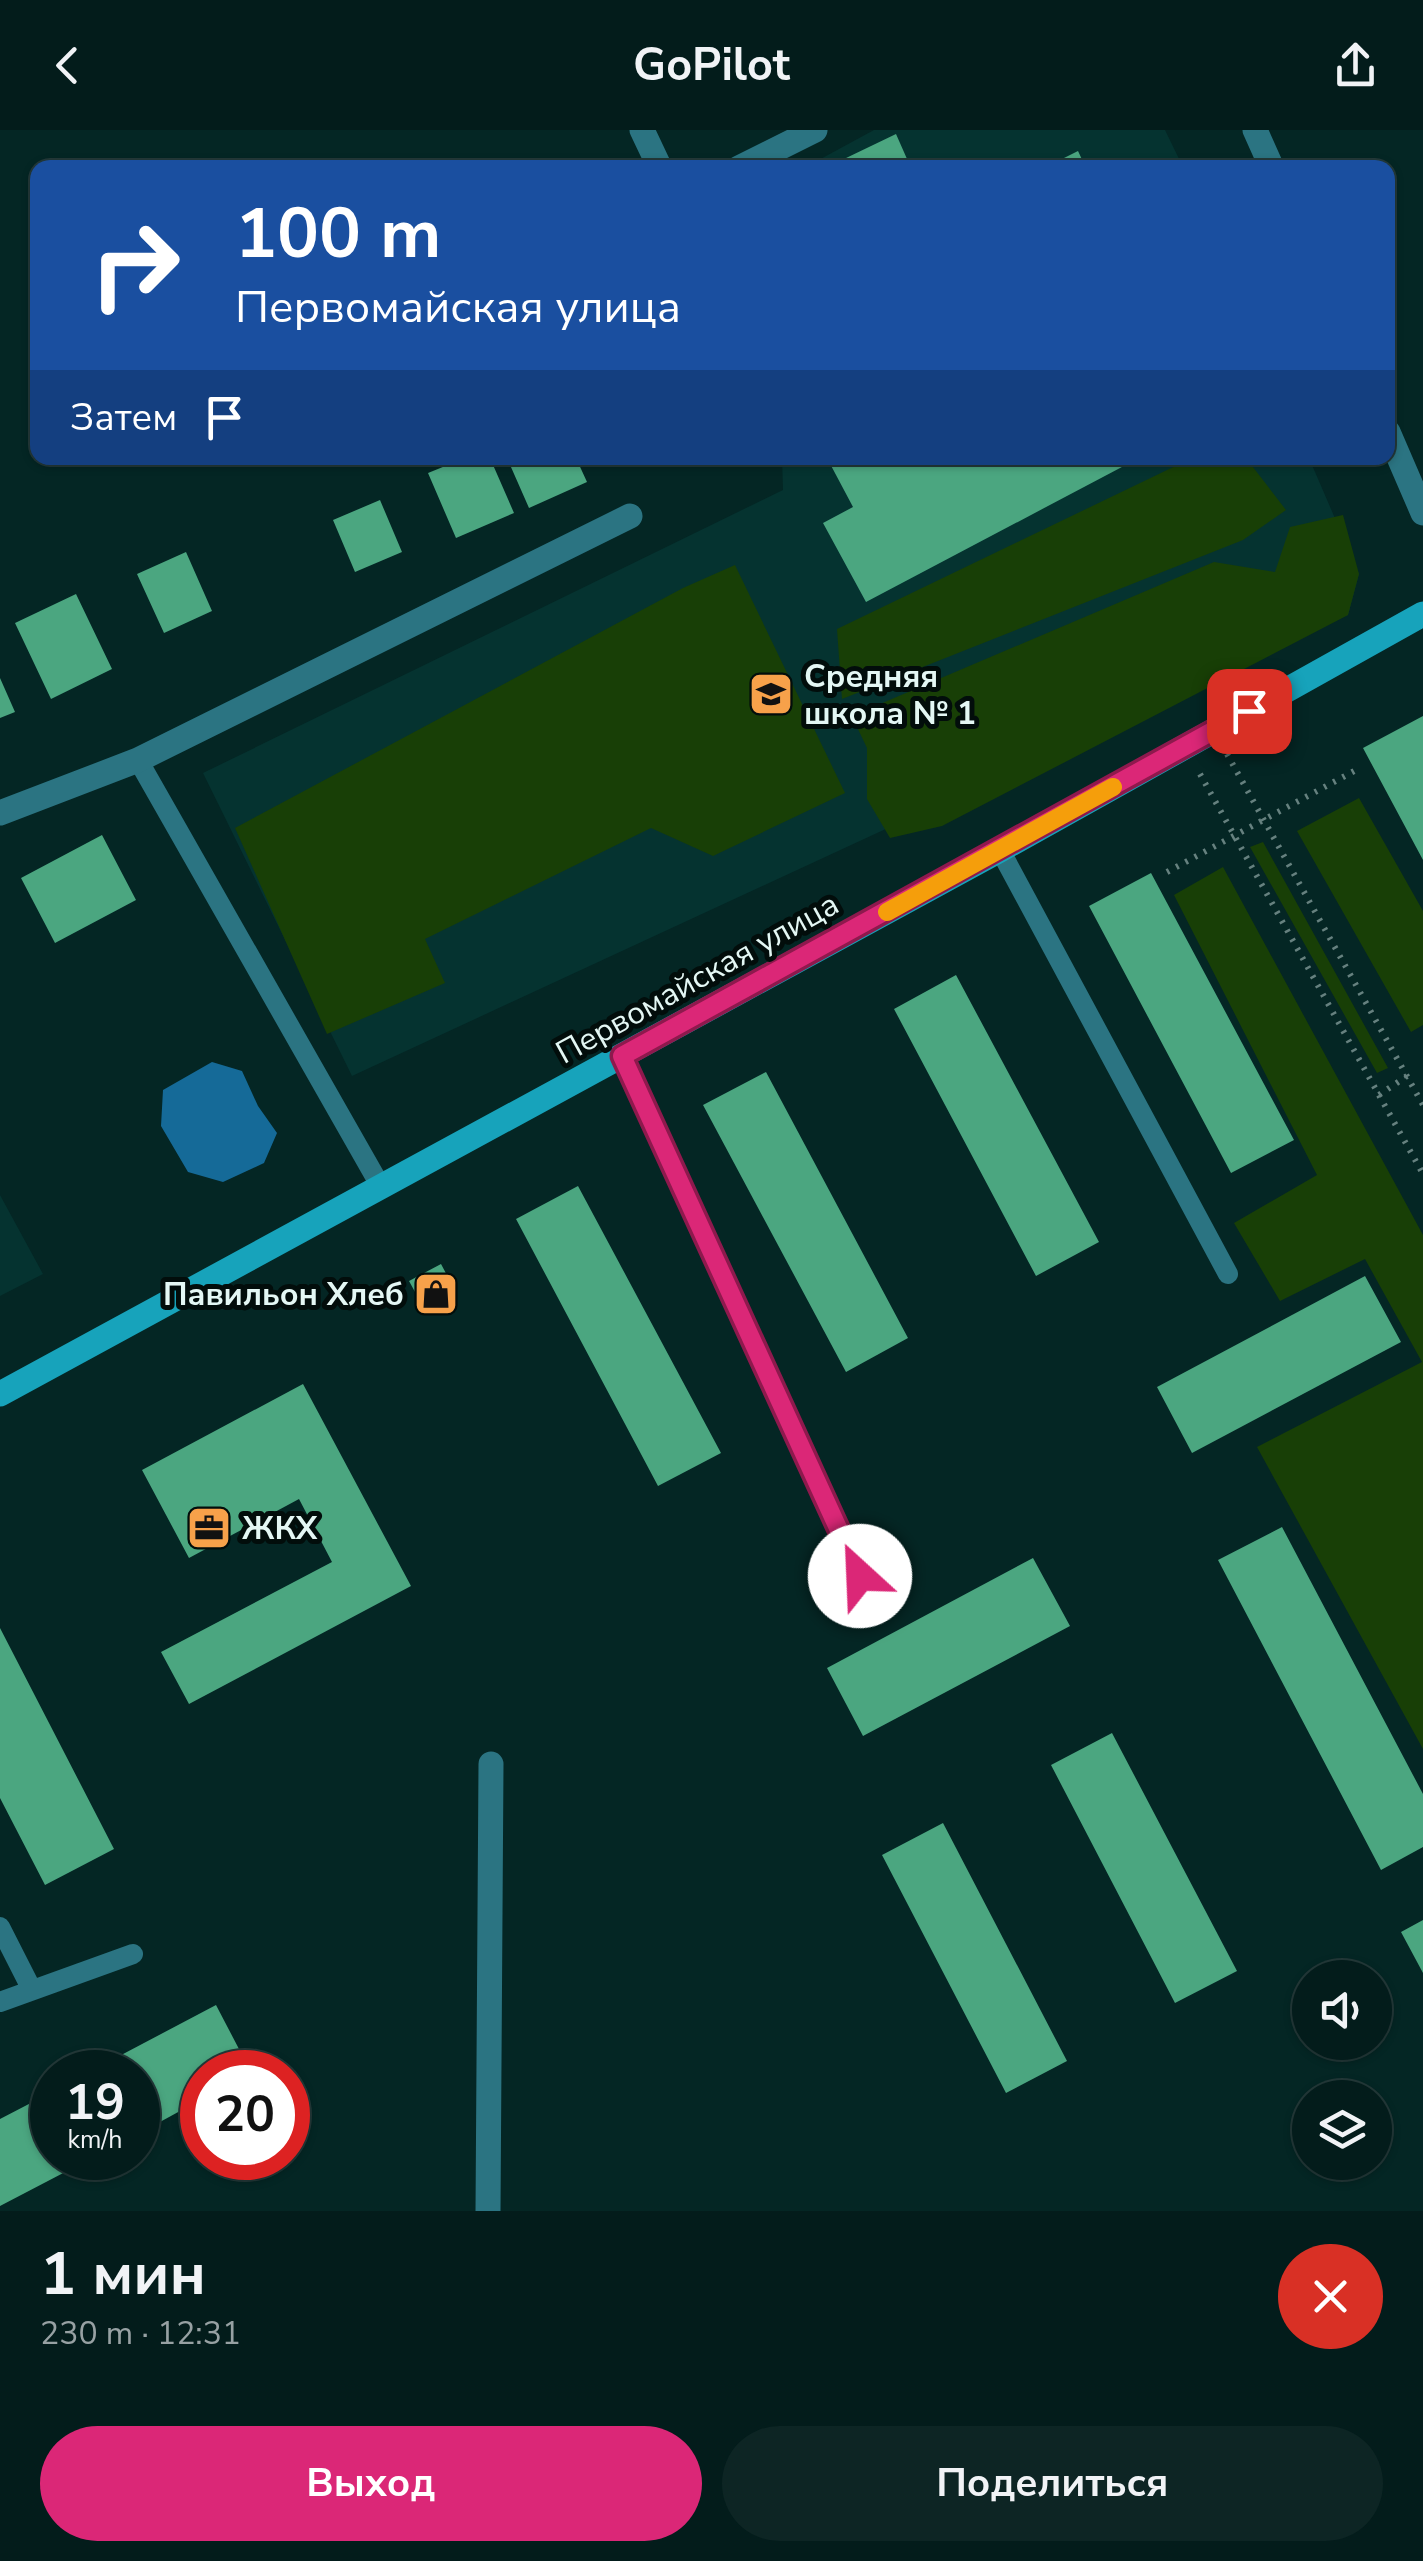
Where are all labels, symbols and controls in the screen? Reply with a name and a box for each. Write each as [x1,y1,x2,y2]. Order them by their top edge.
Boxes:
text: GoPilot [633,35,790,96]
icon: back [40,38,95,93]
icon: share [1328,38,1383,93]
text: 100 m [235,186,441,282]
icon: right [70,200,200,330]
text: Первомайская улица [235,277,681,338]
icon: arrive [197,390,252,445]
text: Затем [70,392,177,443]
place label: Средняя школа № 1 [804,655,976,735]
pin [1207,669,1292,754]
school or university icon: Средняя школа № 1 [748,671,794,717]
icon: arrive [1222,684,1277,739]
street label: Первомайская улица [548,883,846,1074]
shop icon: Павильон Хлеб [413,1271,459,1317]
place label: Павильон Хлеб [163,1273,404,1316]
office icon: ЖКХ [186,1505,232,1551]
place label: ЖКХ [242,1507,318,1550]
position arrow [808,1524,912,1628]
map controls [1292,1960,1392,2180]
button: sound [1292,1960,1392,2060]
speed limit sign: 20 [180,2050,310,2180]
text: 19 [65,2068,125,2137]
button: layers [1292,2080,1392,2180]
text: km/h [67,2123,123,2157]
text: 1 мин [40,2233,206,2315]
button: close [1278,2244,1383,2349]
text: 230 m · 12:31 [40,2312,241,2355]
button: Выход [40,2426,702,2541]
button: Поделиться [722,2426,1383,2541]

